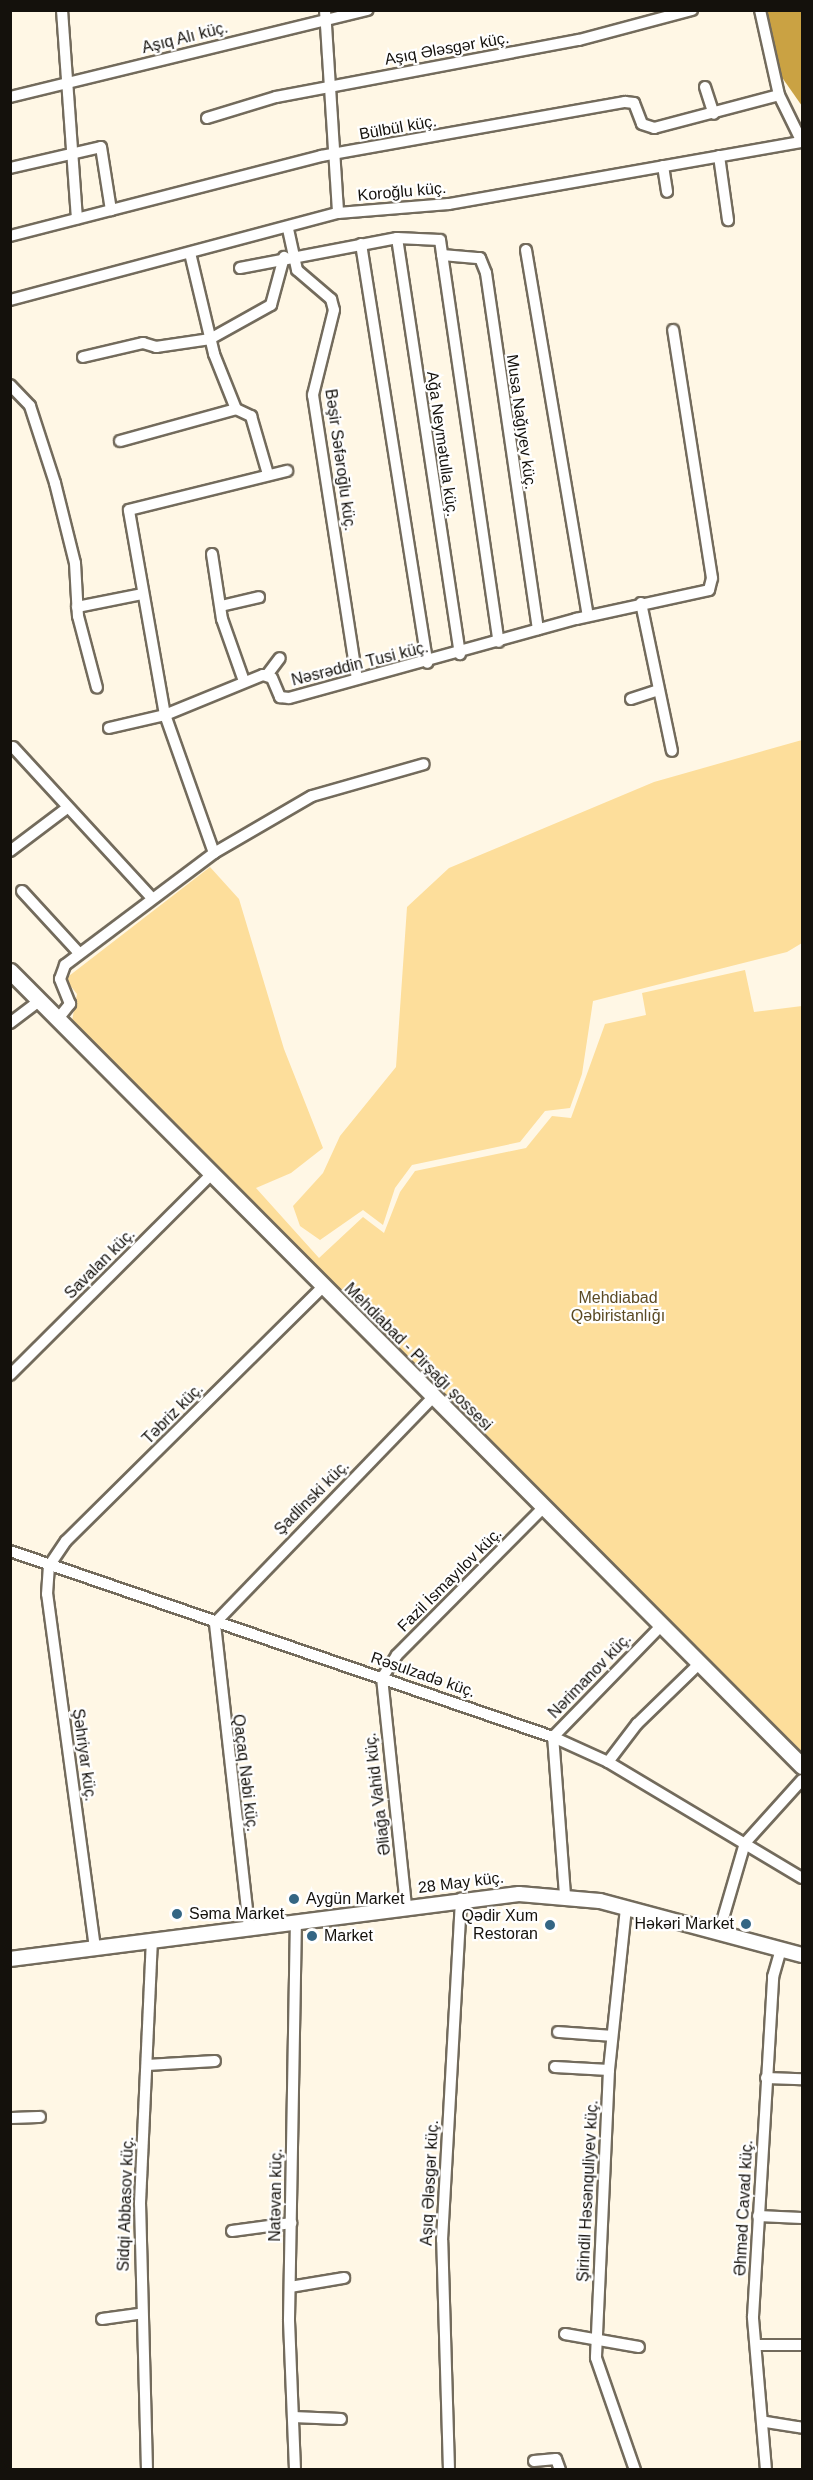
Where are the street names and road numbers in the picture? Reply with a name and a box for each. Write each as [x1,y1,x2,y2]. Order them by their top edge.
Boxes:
street label: Aşıq Alı küç. [140,18,230,58]
street label: Aşıq Ələsgər küç. [383,29,511,69]
street label: Bülbül küç. [358,112,438,144]
street label: Koroğlu küç. [357,179,447,205]
street label: Musa Nağıyev küç. [502,353,540,491]
street label: Ağa Neymətulla küç. [422,370,462,518]
street label: Bəşir Səfəroğlu küç. [321,388,359,532]
street label: Nəsrəddin Tusi küç. [289,638,431,690]
street label: Savalan küç. [61,1225,139,1303]
street label: Mehdiabad - Pirşağı şossesi [340,1279,496,1435]
street label: Təbriz küç. [139,1380,207,1448]
street label: Şadlinski küç. [271,1457,353,1539]
street label: Fazil İsmayılov küç. [394,1524,506,1636]
street label: Nərimanov küç. [544,1629,636,1723]
street label: Rəsulzadə küç. [368,1648,478,1702]
street label: Şəhriyar küç. [68,1707,100,1803]
street label: Qaçaq Nəbi küç. [228,1713,262,1833]
street label: Əliağa Vahid küç. [361,1731,395,1857]
street label: 28 May küç. [417,1868,505,1898]
street label: Şirindil Həsənquliyev küç. [574,2099,602,2283]
street label: Aşıq Ələsgər küç. [417,2120,443,2246]
street label: Sidqi Abbasov küç. [114,2136,138,2272]
street label: Əhməd Cavad küç. [731,2139,757,2277]
street label: Natəvan küç. [266,2148,286,2242]

